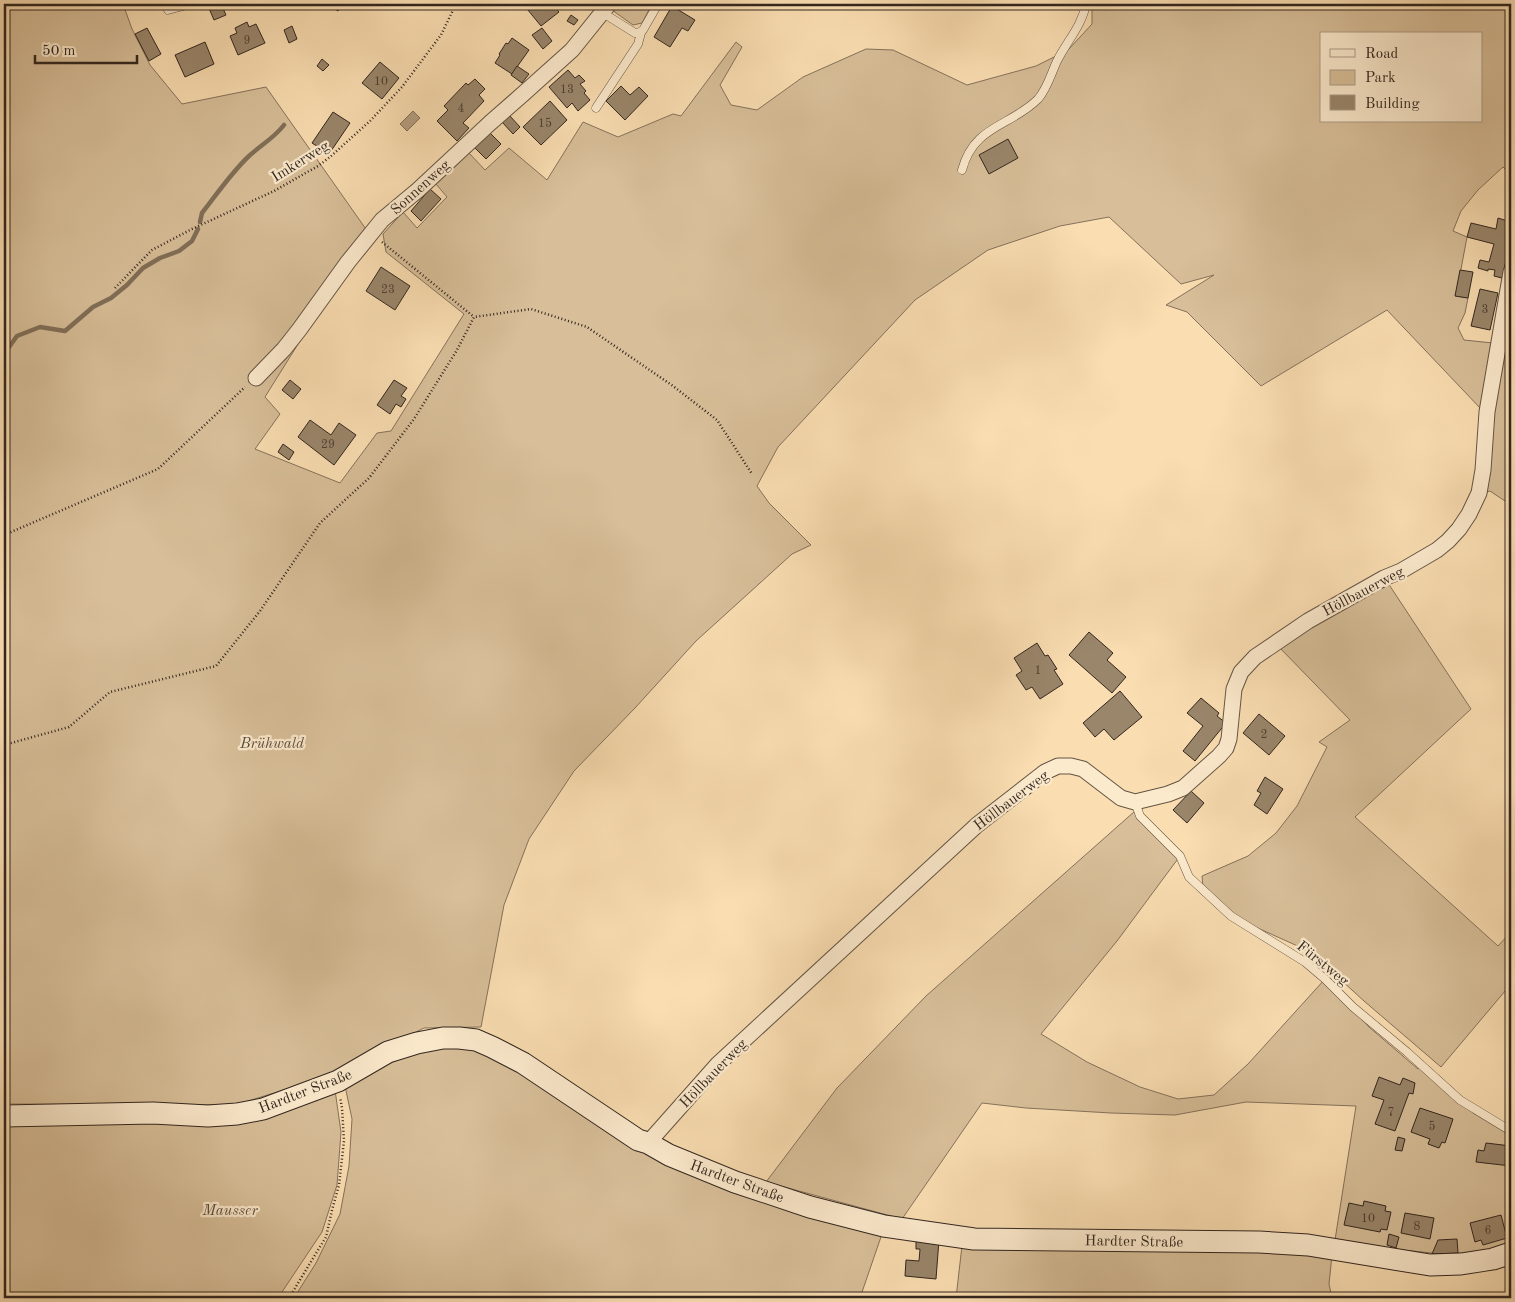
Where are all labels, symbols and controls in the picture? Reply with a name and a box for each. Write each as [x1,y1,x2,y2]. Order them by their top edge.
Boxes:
scale bar [35,32,138,64]
legend [1320,32,1482,122]
house number: 9 [244,35,250,47]
text: 50 m [42,44,76,59]
text: Road [1365,47,1399,62]
text: Park [1365,71,1396,86]
house number: 10 [374,76,388,88]
house number: 13 [560,84,574,96]
text: Building [1365,97,1420,112]
house number: 4 [458,103,465,115]
house number: 15 [538,117,552,130]
street label: Imkerweg [269,139,332,186]
street label: Sonnenweg [389,158,453,218]
house number: 23 [381,284,395,296]
house number: 3 [1482,304,1488,316]
house number: 29 [321,439,335,451]
street label: Höllbauerweg [1321,565,1407,620]
house number: 1 [1035,665,1041,677]
house number: 2 [1261,729,1267,741]
park label: Brühwald [239,737,305,752]
street label: Höllbauerweg [972,768,1052,834]
street label: Fürstweg [1293,939,1351,989]
street label: Höllbauerweg [678,1037,751,1111]
street label: Hardter Straße [257,1068,354,1117]
house number: 7 [1388,1107,1394,1119]
house number: 5 [1429,1120,1436,1133]
street label: Hardter Straße [688,1158,785,1206]
park label: Mausser [201,1204,258,1219]
house number: 10 [1361,1213,1375,1225]
house number: 8 [1414,1221,1421,1233]
house number: 6 [1485,1225,1492,1237]
street label: Hardter Straße [1085,1234,1183,1251]

